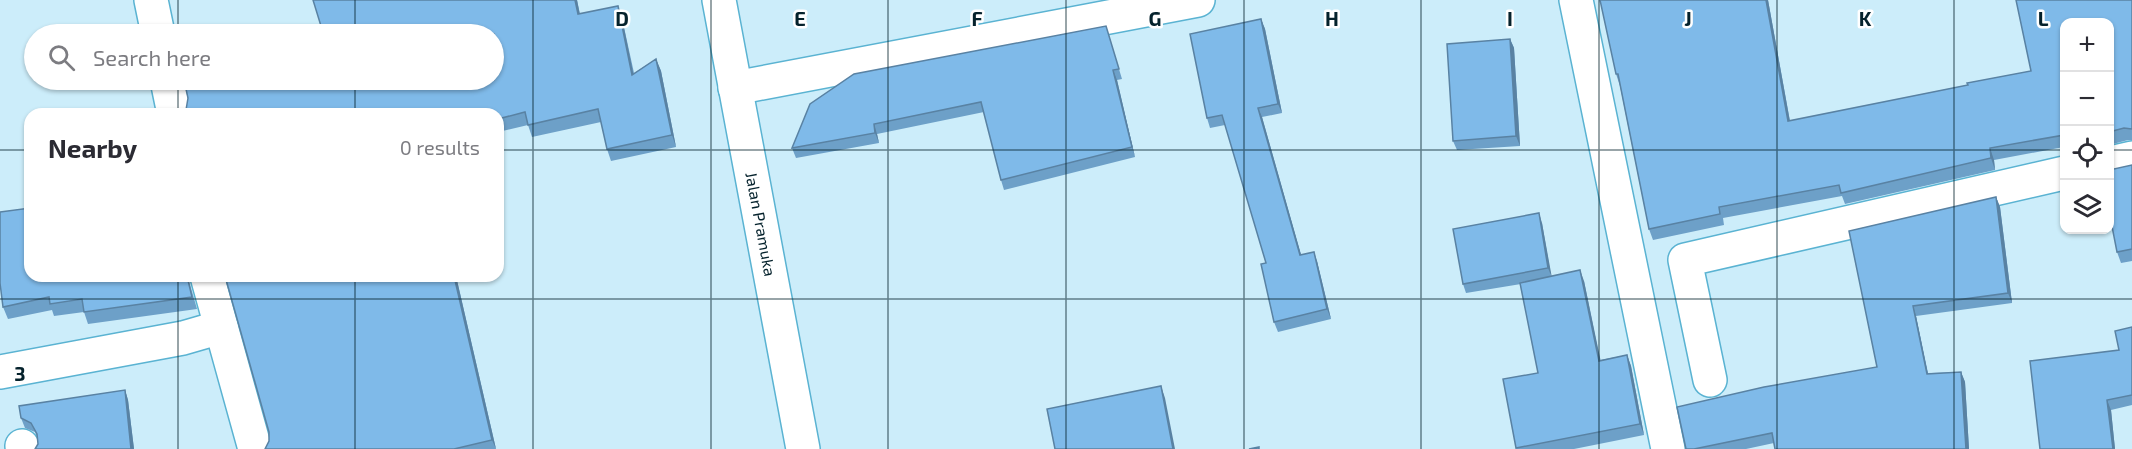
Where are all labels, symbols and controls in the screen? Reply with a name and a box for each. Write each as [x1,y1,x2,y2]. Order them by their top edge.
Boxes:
text: D [615,6,629,30]
text: E [794,6,806,30]
text: F [971,6,983,30]
text: G [1149,6,1161,30]
text: H [1325,6,1339,30]
text: I [1507,6,1513,30]
text: J [1684,6,1692,30]
text: K [1859,6,1872,30]
text: L [2038,6,2049,30]
map controls [2060,18,2114,234]
button: + [2060,18,2114,72]
search box [24,24,504,90]
icon: search [45,41,78,74]
text: Search here [93,44,211,70]
button: − [2060,72,2114,126]
button: locate [2060,126,2114,180]
text: Nearby [48,132,137,163]
text: 0 results [400,135,480,159]
street label: Jalan Pramuka [742,170,780,278]
button: layers [2060,180,2114,234]
text: 3 [14,361,26,385]

